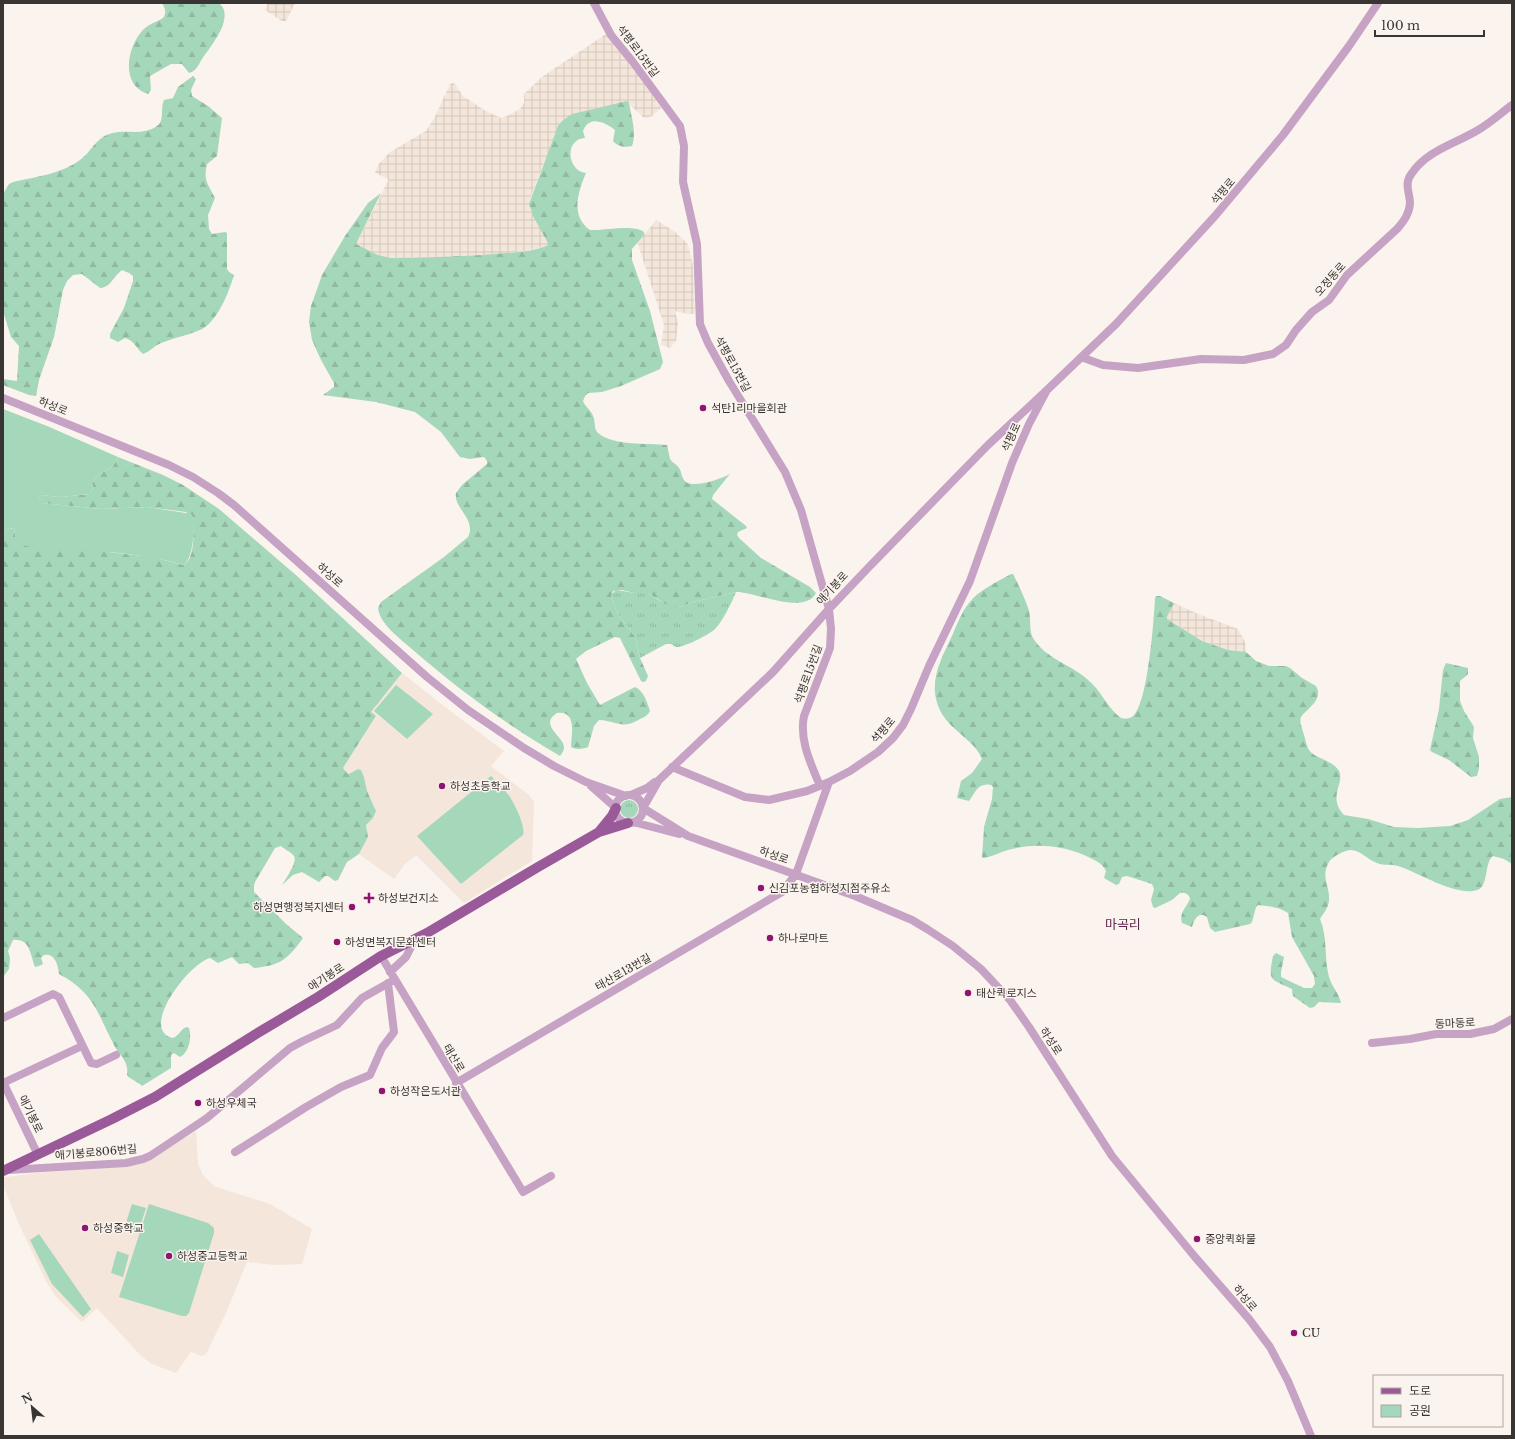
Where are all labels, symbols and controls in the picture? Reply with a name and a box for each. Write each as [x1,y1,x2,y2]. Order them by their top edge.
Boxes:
scale bar [1375,12,1484,38]
text: 100 m [1381,18,1420,33]
street label: 석평로15번길 [614,22,662,80]
street label: 석평로 [1208,175,1238,207]
street label: 오정동로 [1311,259,1349,299]
street label: 석평로15번길 [712,334,754,394]
street label: 하성로 [36,394,70,418]
place label: 석탄1리마을회관 [711,401,787,415]
marker: 석탄1리마을회관 [698,403,708,413]
street label: 석평로 [998,420,1024,454]
street label: 하성로 [314,560,346,590]
street label: 애기봉로 [813,568,851,608]
street label: 석평로15번길 [791,643,825,705]
street label: 석평로 [868,714,898,746]
place label: 하성초등학교 [450,779,511,793]
marker: 하성초등학교 [437,781,447,791]
street label: 하성로 [757,843,791,867]
place label: 신김포농협하성지점주유소 [769,881,890,895]
marker: 신김포농협하성지점주유소 [756,883,766,893]
place label: 하성보건지소 [378,891,439,905]
marker: 하성보건지소 [363,892,375,904]
place label: 하성면행정복지센터 [253,900,344,914]
marker: 하성면행정복지센터 [347,902,357,912]
district label: 마곡리 [1105,916,1141,933]
place label: 하나로마트 [778,931,829,945]
marker: 하나로마트 [765,933,775,943]
place label: 하성면복지문화센터 [345,935,436,949]
marker: 하성면복지문화센터 [332,937,342,947]
street label: 태산로13번길 [593,950,653,994]
street label: 애기봉로 [305,960,347,994]
place label: 태산퀵로지스 [976,986,1037,1000]
marker: 태산퀵로지스 [963,988,973,998]
street label: 동마동로 [1434,1015,1476,1031]
street label: 하성로 [1037,1024,1065,1058]
street label: 태산로 [440,1041,468,1075]
place label: 하성작은도서관 [390,1084,461,1098]
marker: 하성작은도서관 [377,1086,387,1096]
street label: 애기봉로 [16,1093,46,1135]
place label: 하성우체국 [206,1096,257,1110]
marker: 하성우체국 [193,1098,203,1108]
street label: 애기봉로806번길 [54,1141,138,1163]
place label: 하성중학교 [93,1221,144,1235]
marker: 하성중학교 [80,1223,90,1233]
place label: 중앙퀵화물 [1205,1232,1256,1246]
marker: 중앙퀵화물 [1192,1234,1202,1244]
place label: 하성중고등학교 [177,1249,248,1263]
marker: 하성중고등학교 [164,1251,174,1261]
street label: 하성로 [1230,1282,1260,1314]
place label: CU [1302,1326,1321,1340]
marker: CU [1289,1328,1299,1338]
legend [1373,1375,1503,1427]
text: 도로 [1409,1383,1431,1398]
north arrow [12,1387,52,1427]
text: N [19,1389,36,1407]
text: 공원 [1409,1403,1431,1418]

